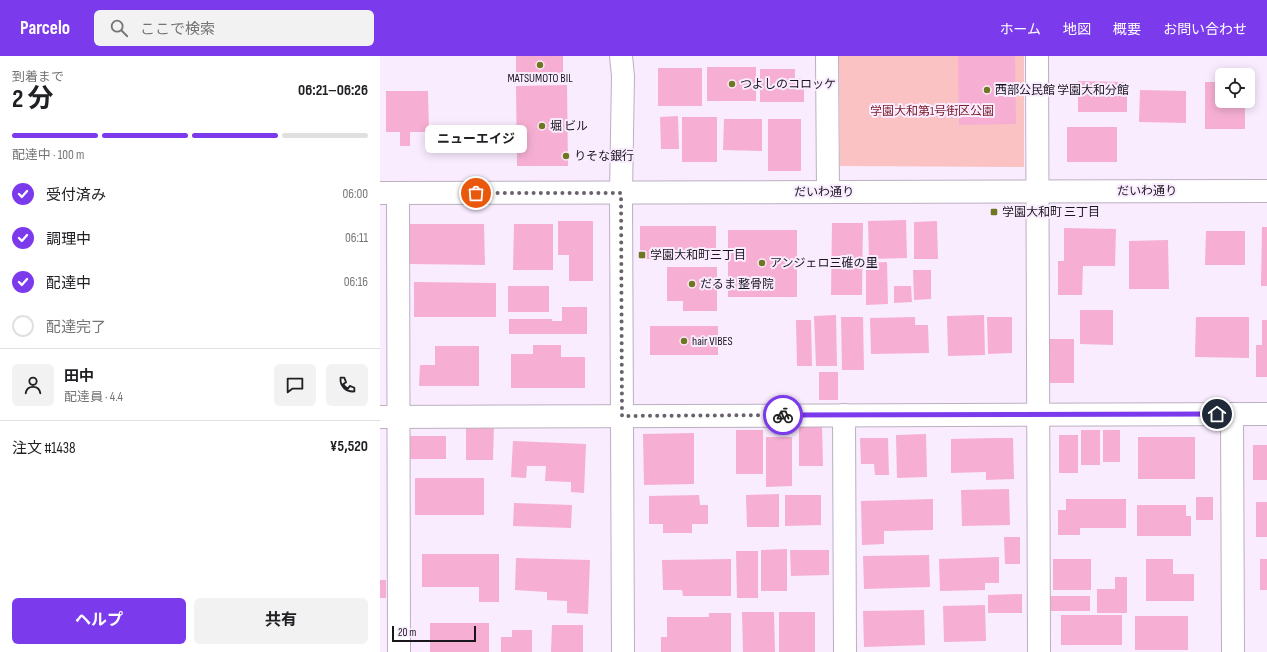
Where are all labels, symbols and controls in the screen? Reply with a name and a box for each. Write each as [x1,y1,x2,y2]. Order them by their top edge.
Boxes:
search box [94,10,374,46]
text: Parcelo [20,17,70,40]
icon: search [108,17,130,39]
text: ここで検索 [140,20,215,39]
text: ホーム [999,21,1041,38]
text: 地図 [1063,21,1091,38]
text: 概要 [1113,21,1141,38]
text: お問い合わせ [1163,21,1247,38]
marker: MATSUMOTO BIL [535,60,545,70]
map controls [1215,68,1255,108]
button: locate [1215,68,1255,108]
text: 到着まで [12,69,64,85]
place label: MATSUMOTO BIL [507,71,573,86]
place label: つよしのコロッケ [740,77,836,92]
marker: つよしのコロッケ [727,79,737,89]
text: 06:21–06:26 [298,81,368,100]
place label: 西部公民館 学園大和分館 [995,83,1129,98]
text: 2 分 [12,84,53,115]
marker: 西部公民館 学園大和分館 [982,85,992,95]
park label: 学園大和第1号街区公園 [870,104,994,119]
place label: 堀 ビル [550,119,588,134]
marker: 堀 ビル [537,121,547,131]
callout: ニューエイジ [425,125,527,153]
text: ニューエイジ [437,131,515,147]
text: 配達中 · 100 m [12,147,84,163]
place label: りそな銀行 [574,149,634,164]
marker: りそな銀行 [561,151,571,161]
pin [459,176,493,210]
icon: bag [465,182,487,204]
icon: check [12,183,34,205]
street label: だいわ通り [1117,184,1177,199]
street label: だいわ通り [794,185,854,200]
text: 受付済み [46,186,106,205]
text: 06:00 [342,186,368,202]
place label: 学園大和町 三丁目 [1002,205,1100,220]
marker: 学園大和町 三丁目 [989,207,999,217]
icon: check [12,227,34,249]
text: 調理中 [46,230,91,249]
text: 06:11 [345,230,368,246]
place label: 学園大和町三丁目 [650,248,746,263]
marker: 学園大和町三丁目 [637,250,647,260]
place label: アンジェロ三碓の里 [770,256,878,271]
marker: アンジェロ三碓の里 [757,258,767,268]
icon: check [12,271,34,293]
text: 配達中 [46,274,91,293]
text: 06:16 [344,274,368,290]
place label: だるま 整骨院 [700,277,774,292]
marker: だるま 整骨院 [687,279,697,289]
text: 配達完了 [46,318,106,337]
place label: hair VIBES [692,334,733,349]
marker: hair VIBES [679,336,689,346]
button: person [12,364,54,406]
button: chat [274,364,316,406]
button: phone [326,364,368,406]
text: 田中 [64,367,94,386]
text: 配達員 · 4.4 [64,389,123,405]
courier [763,395,803,435]
pin [1200,397,1234,431]
icon: home [1206,403,1228,425]
icon: bike [772,404,794,426]
text: ¥5,520 [330,437,368,456]
text: 注文 #1438 [12,439,76,458]
button: ヘルプ [12,598,186,644]
button: 共有 [194,598,368,644]
scale bar [392,624,476,643]
text: 20 m [398,626,416,639]

